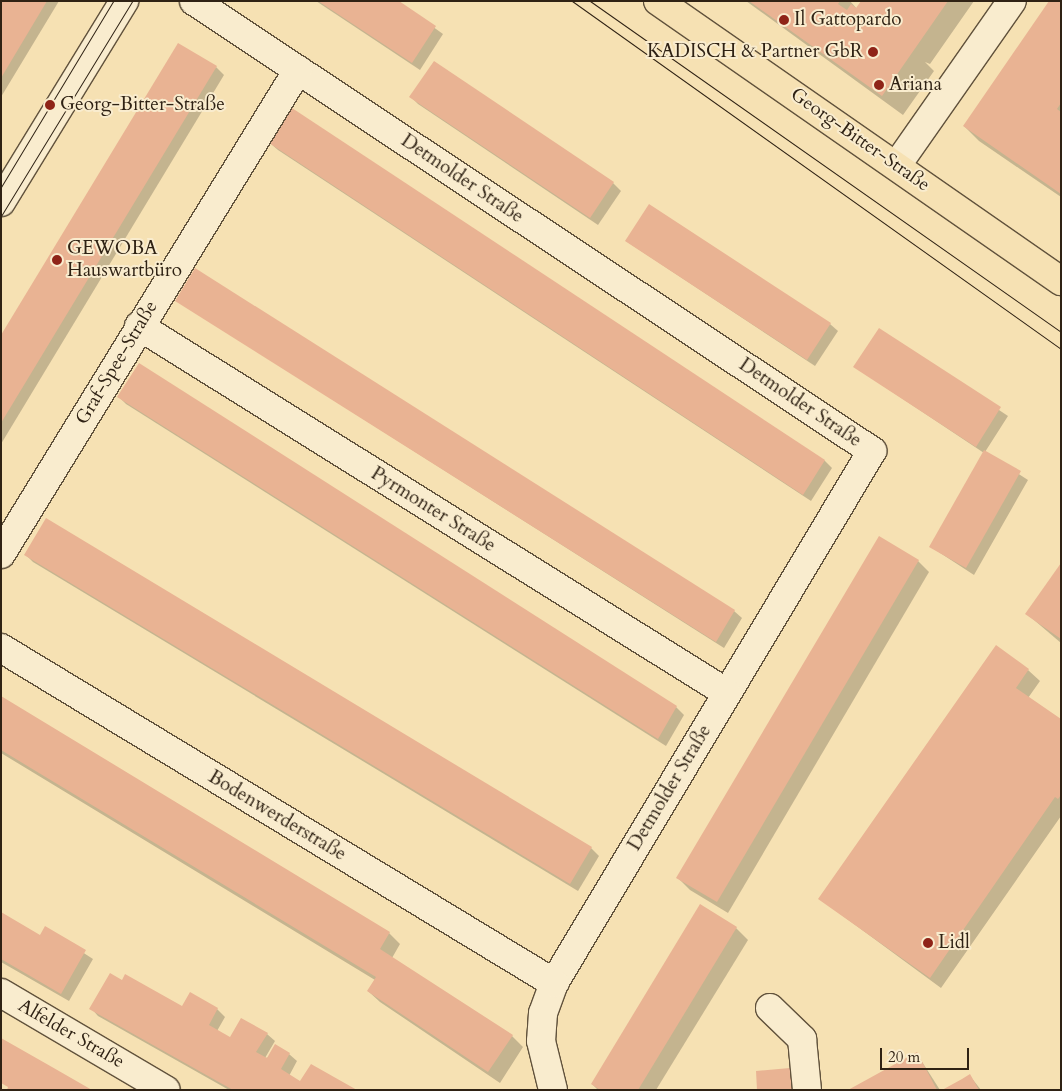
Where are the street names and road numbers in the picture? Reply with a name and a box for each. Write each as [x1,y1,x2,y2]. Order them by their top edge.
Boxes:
street label: Georg-Bitter-Straße [786,83,934,197]
street label: Detmolder Straße [397,130,527,228]
street label: Graf-Spee-Straße [71,297,163,429]
street label: Detmolder Straße [735,354,865,452]
street label: Pyrmonter Straße [366,463,500,557]
street label: Detmolder Straße [624,721,716,855]
street label: Bodenwerderstraße [204,766,350,866]
street label: Alfelder Straße [14,994,128,1074]

